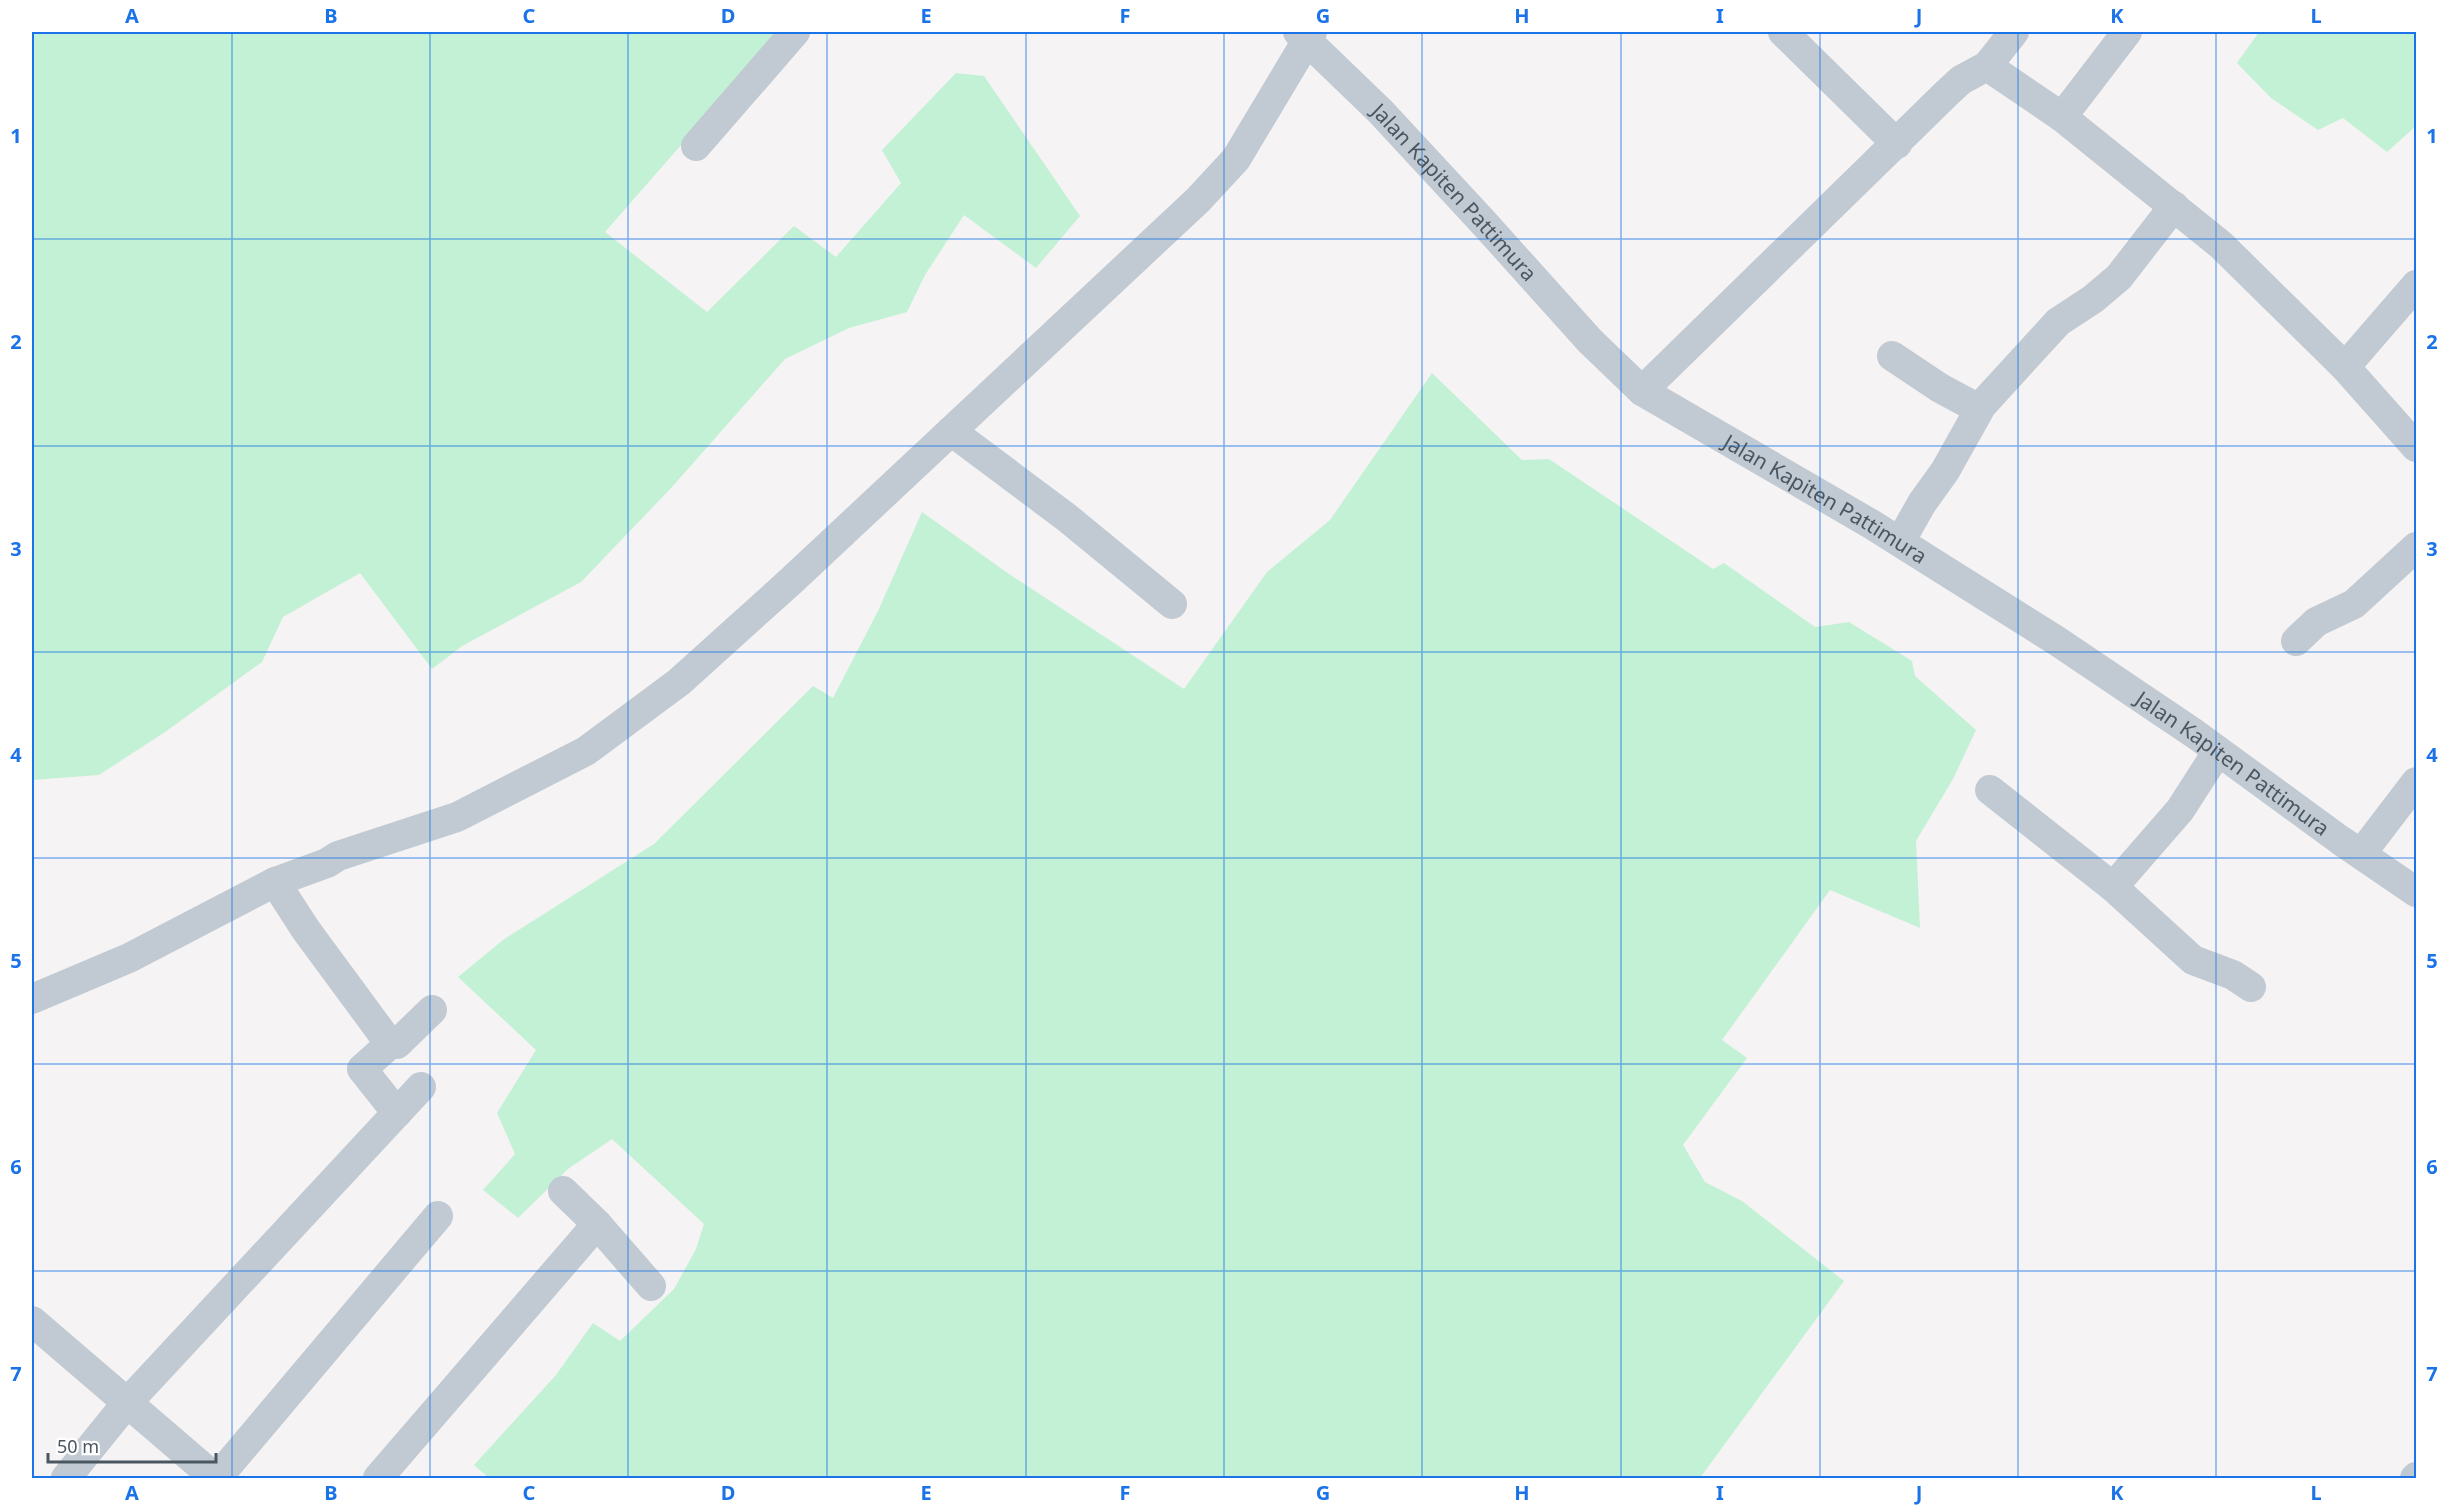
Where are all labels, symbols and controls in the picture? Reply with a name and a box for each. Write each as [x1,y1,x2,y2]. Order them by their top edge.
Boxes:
text: A [125,2,139,29]
text: B [324,2,338,29]
text: C [523,2,536,29]
text: D [721,2,735,29]
text: E [920,2,932,29]
text: F [1120,2,1130,29]
text: G [1316,2,1330,29]
text: H [1514,2,1530,29]
text: I [1716,2,1724,29]
text: J [1914,2,1922,29]
text: K [2110,2,2124,29]
text: L [2310,2,2322,29]
street label: Jalan Kapiten Pattimura [1365,95,1543,287]
text: 1 [10,122,22,149]
text: 1 [2426,122,2438,149]
text: 2 [10,328,22,355]
text: 2 [2426,328,2438,355]
street label: Jalan Kapiten Pattimura [1717,426,1932,570]
text: 3 [10,535,22,562]
text: 3 [2426,535,2438,562]
street label: Jalan Kapiten Pattimura [2129,683,2335,842]
text: 4 [10,741,22,768]
text: 4 [2426,741,2438,768]
text: 5 [10,947,22,974]
text: 5 [2426,947,2438,974]
text: 6 [10,1153,22,1180]
text: 6 [2426,1153,2438,1180]
text: 7 [10,1360,22,1387]
text: 7 [2426,1360,2438,1387]
scale bar [48,1426,216,1464]
text: 50 m [57,1434,99,1458]
text: A [125,1479,139,1506]
text: B [324,1479,338,1506]
text: C [523,1479,536,1506]
text: D [721,1479,735,1506]
text: E [920,1479,932,1506]
text: F [1120,1479,1130,1506]
text: G [1316,1479,1330,1506]
text: H [1514,1479,1530,1506]
text: I [1716,1479,1724,1506]
text: J [1914,1479,1922,1506]
text: K [2110,1479,2124,1506]
text: L [2310,1479,2322,1506]

